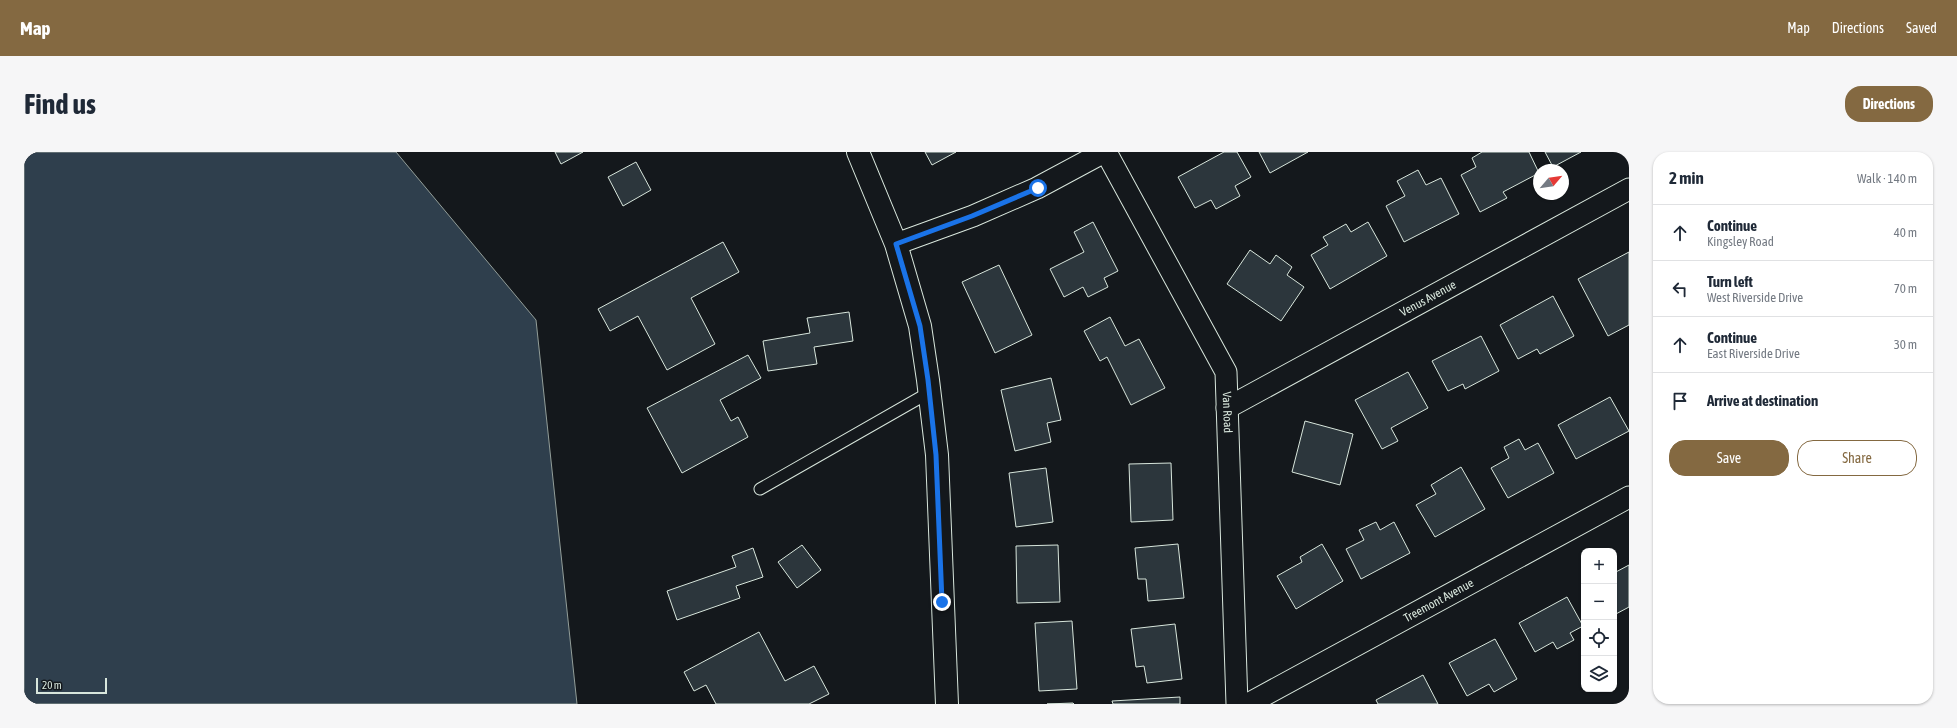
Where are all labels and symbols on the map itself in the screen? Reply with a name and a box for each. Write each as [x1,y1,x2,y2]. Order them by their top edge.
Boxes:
north arrow [1533,164,1569,200]
route start [1029,179,1047,197]
street label: Venus Avenue [1398,278,1459,319]
street label: Van Road [1220,391,1235,433]
street label: Treemont Avenue [1401,576,1476,625]
route end [933,593,951,611]
scale bar [36,676,107,695]

